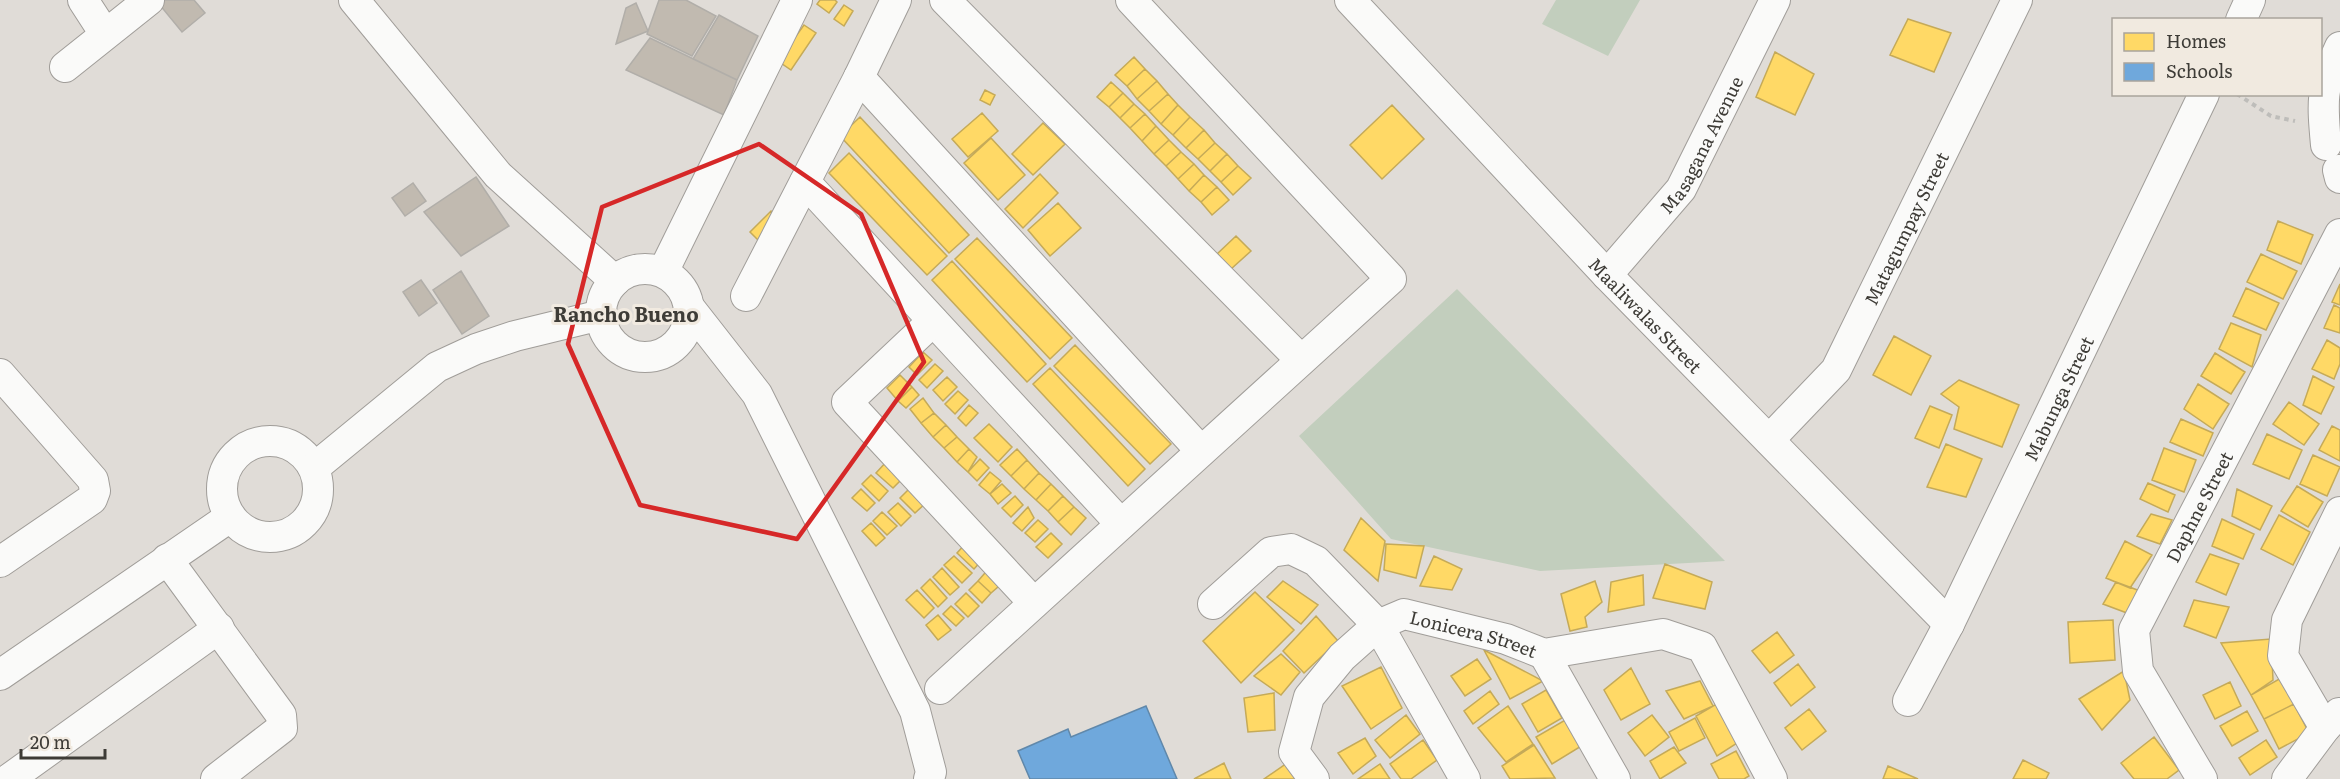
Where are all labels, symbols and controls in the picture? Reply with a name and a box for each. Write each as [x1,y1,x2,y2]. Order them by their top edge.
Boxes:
legend [2112,18,2322,96]
text: Homes [2166,27,2226,54]
text: Schools [2166,57,2232,84]
street label: Masagana Avenue [1653,71,1749,219]
street label: Matagumpay Street [1856,146,1955,309]
street label: Maaliwalas Street [1583,251,1709,379]
district label: Rancho Bueno [553,298,699,328]
street label: Mabunga Street [2016,330,2100,465]
street label: Daphne Street [2158,445,2239,567]
street label: Lonicera Street [1407,602,1542,664]
scale bar [21,722,105,760]
text: 20 m [30,728,71,755]

